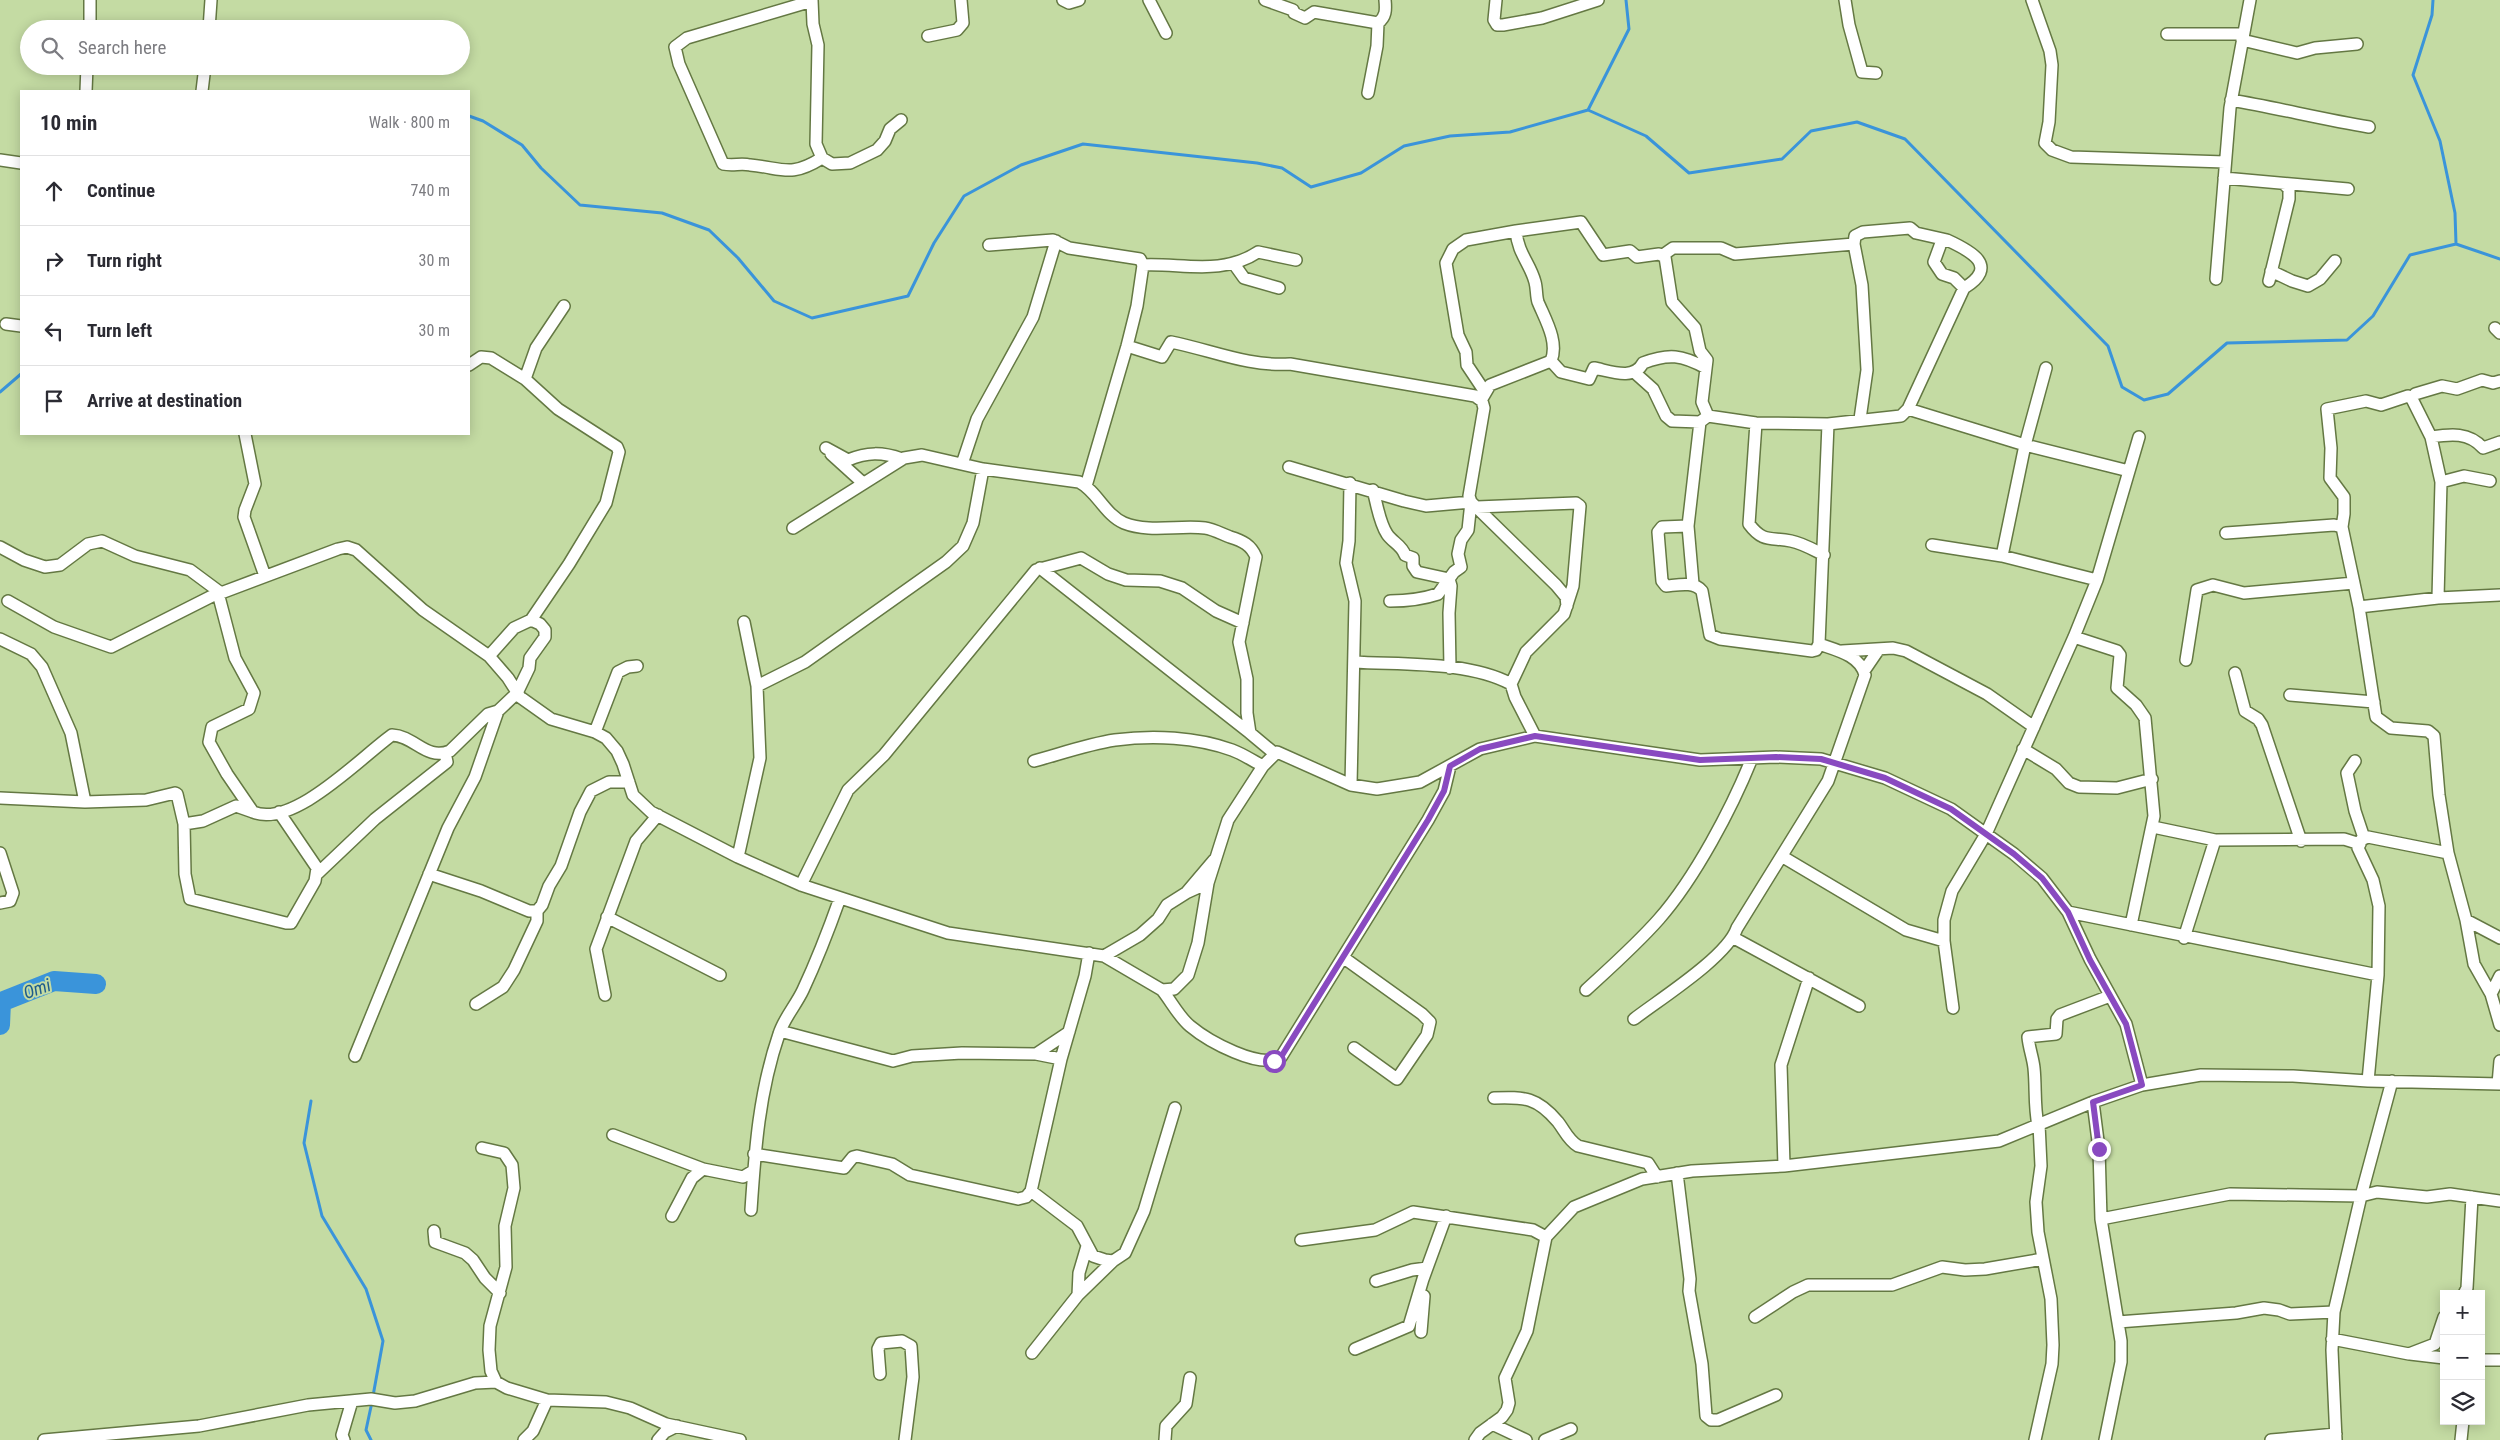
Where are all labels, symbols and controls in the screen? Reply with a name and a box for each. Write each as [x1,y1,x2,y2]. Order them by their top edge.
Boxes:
search box [20,20,470,75]
icon: search [38,34,66,62]
text: Search here [78,36,166,59]
text: 10 min [40,111,97,135]
text: Walk · 800 m [369,113,450,132]
icon: ahead [40,177,68,205]
text: Continue [87,179,155,202]
text: 740 m [411,181,450,200]
icon: right [40,247,68,275]
text: Turn right [87,249,162,272]
text: 30 m [418,251,450,270]
icon: left [40,317,68,345]
text: Turn left [87,319,152,342]
text: 30 m [418,321,450,340]
icon: arrive [40,387,68,415]
text: Arrive at destination [87,389,242,412]
water label: Omi [20,974,54,1003]
route start [1263,1050,1286,1073]
route end [2088,1138,2111,1161]
map controls [2440,1290,2485,1425]
button: + [2440,1290,2485,1335]
button: − [2440,1335,2485,1380]
button: layers [2440,1380,2485,1425]

